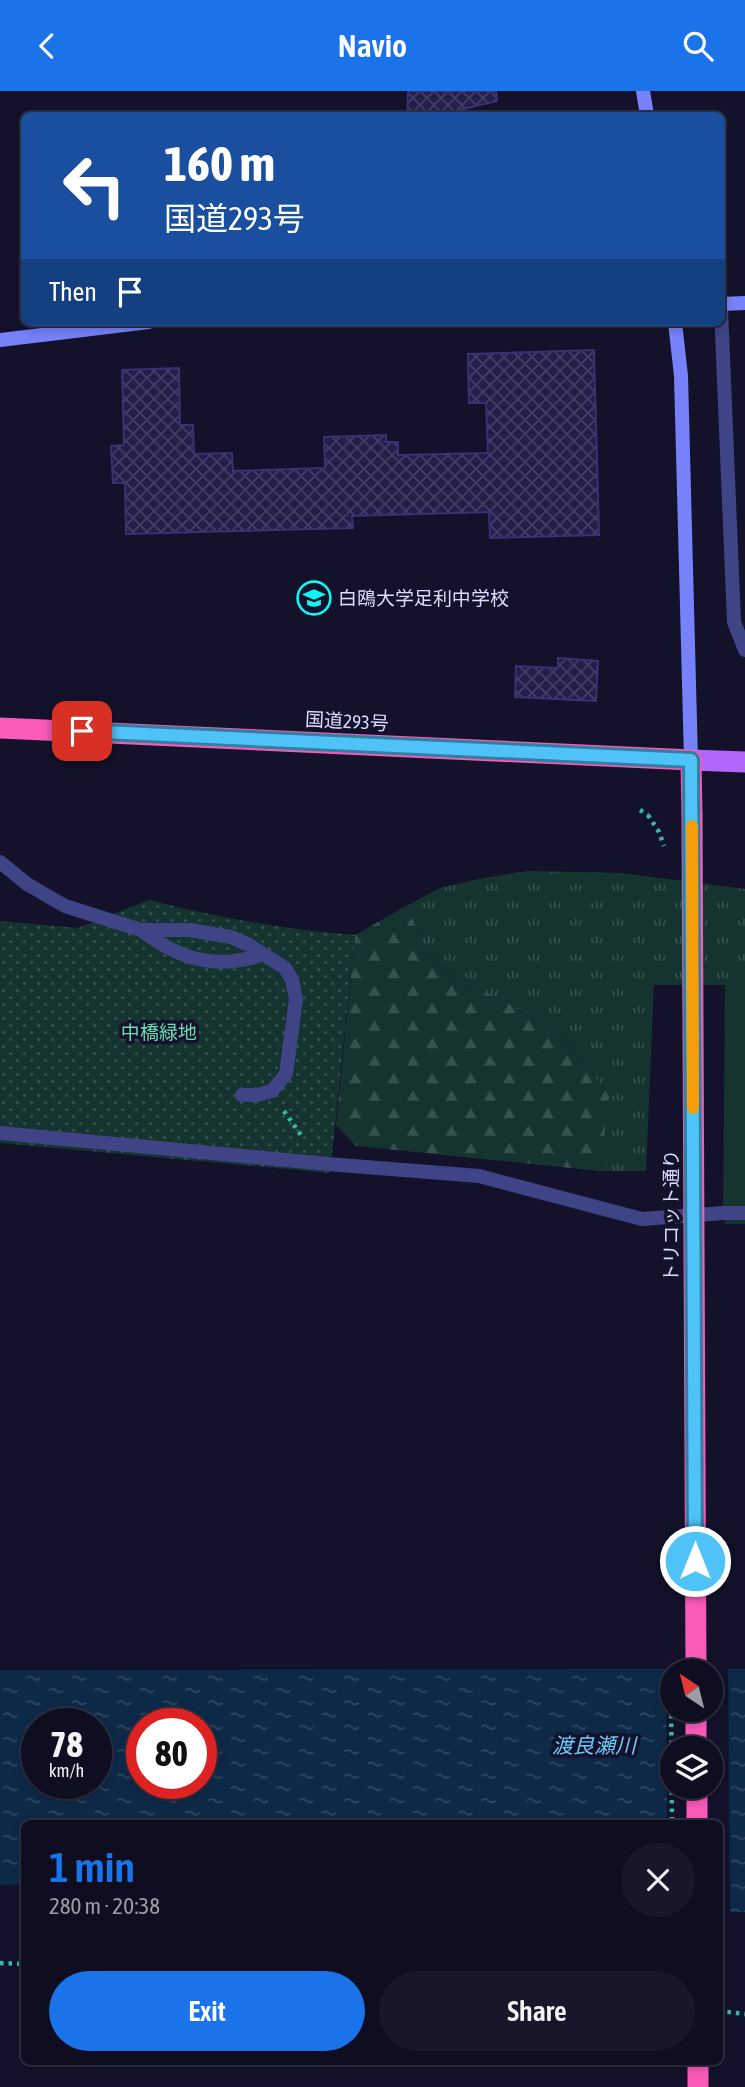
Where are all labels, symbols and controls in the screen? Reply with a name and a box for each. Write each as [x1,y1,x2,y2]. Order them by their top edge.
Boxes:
icon: back [28,27,66,65]
text: Navio [338,27,407,64]
icon: search [679,27,717,65]
text: 160 m [164,135,275,191]
icon: left [49,140,140,231]
text: 国道293号 [164,200,305,237]
icon: arrive [111,273,149,311]
text: Then [49,277,97,307]
school or university icon: 白鴎大学足利中学校 [295,579,333,617]
place label: 白鴎大学足利中学校 [338,587,509,609]
pin [52,701,112,761]
street label: 国道293号 [305,708,389,734]
icon: arrive [63,712,101,750]
park label: 中橋緑地 [121,1021,197,1043]
street label: トリコット通り [660,1149,682,1283]
position arrow [658,1524,732,1598]
north arrow [660,1659,723,1722]
map controls [660,1659,723,1799]
speed limit sign: 80 [126,1708,217,1799]
text: 78 [50,1724,83,1764]
water label: 渡良瀬川 [552,1733,638,1757]
button: layers [660,1736,723,1799]
text: km/h [49,1760,84,1781]
text: 1 min [49,1843,135,1891]
button: close [621,1843,695,1917]
text: 280 m · 20:38 [49,1893,160,1919]
button: Exit [49,1971,365,2051]
button: Share [379,1971,695,2051]

